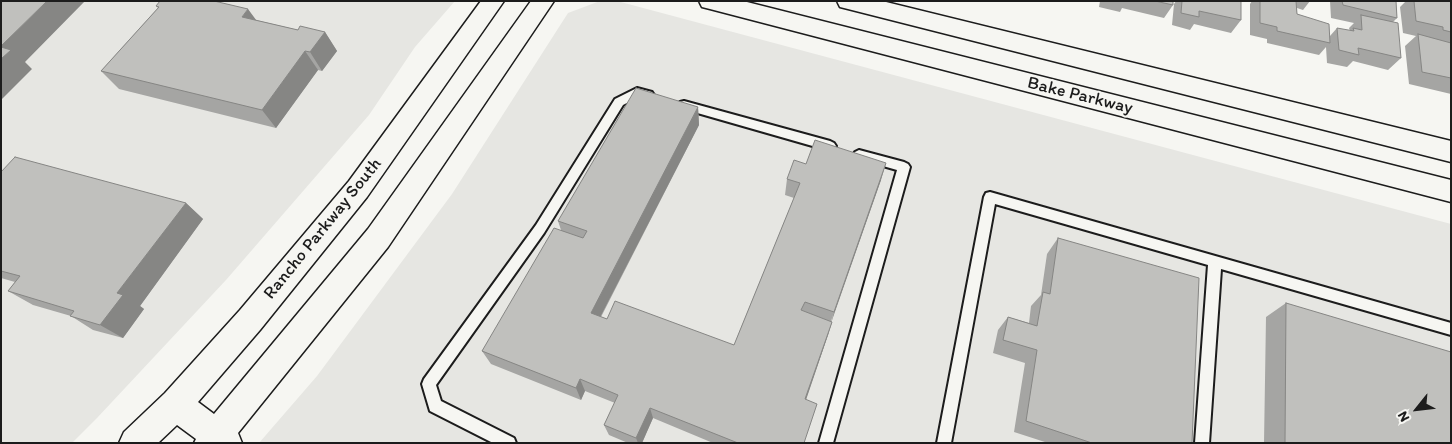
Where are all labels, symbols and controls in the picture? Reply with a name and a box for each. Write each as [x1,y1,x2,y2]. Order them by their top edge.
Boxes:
street label: Bake Parkway [1025,72,1135,120]
street label: Rancho Parkway South [259,154,387,304]
north arrow [1392,384,1442,434]
text: N [1394,408,1413,425]

